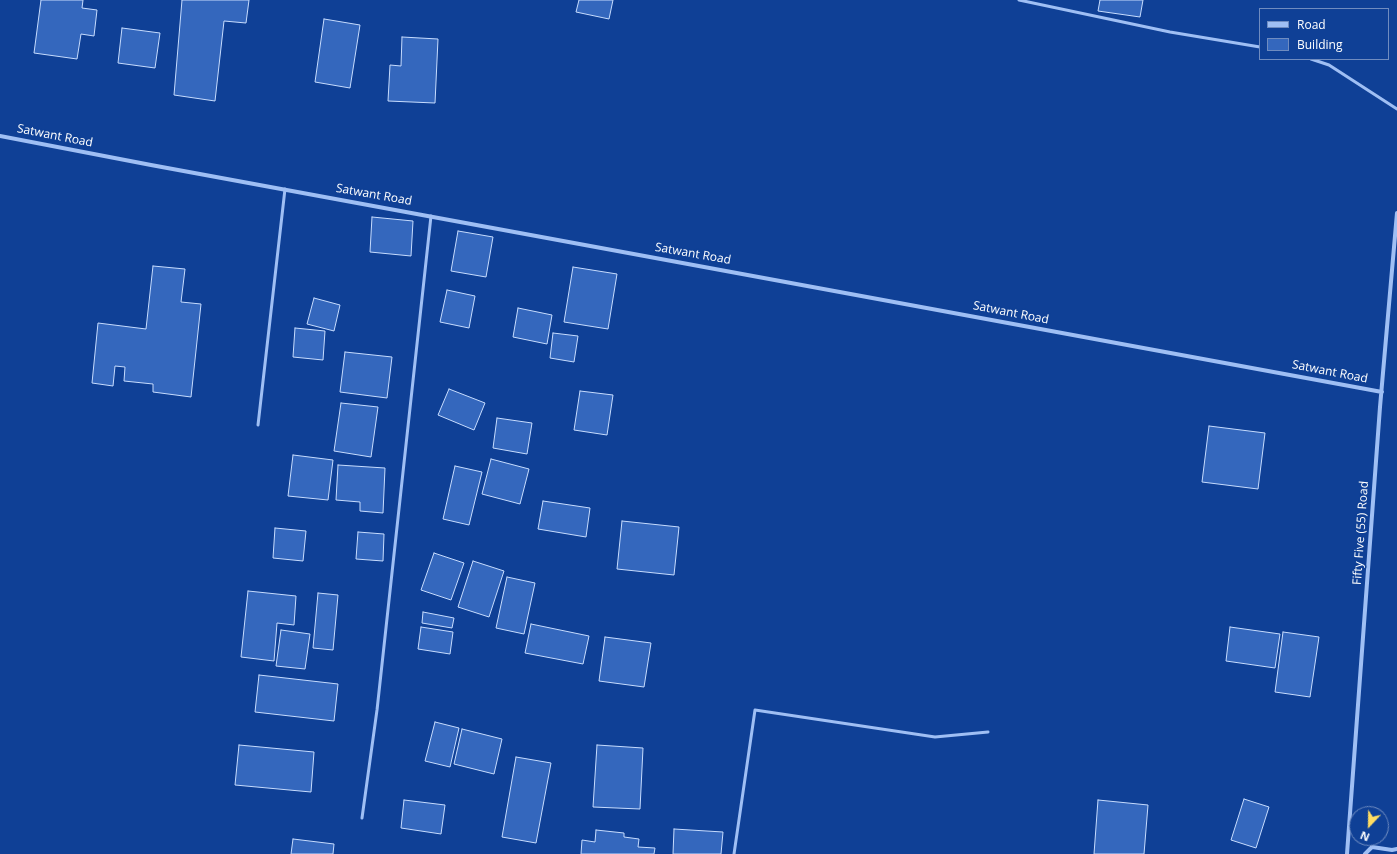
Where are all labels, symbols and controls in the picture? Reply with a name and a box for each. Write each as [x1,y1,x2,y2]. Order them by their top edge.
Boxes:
legend [1259,8,1389,60]
text: Road [1297,16,1326,33]
text: Building [1297,36,1342,53]
street label: Satwant Road [16,122,94,150]
street label: Satwant Road [335,181,413,209]
street label: Satwant Road [654,240,732,268]
street label: Satwant Road [972,299,1050,327]
street label: Satwant Road [1291,358,1369,386]
street label: Fifty Five (55) Road [1350,480,1372,586]
north arrow [1349,806,1389,846]
text: N [1358,828,1372,845]

